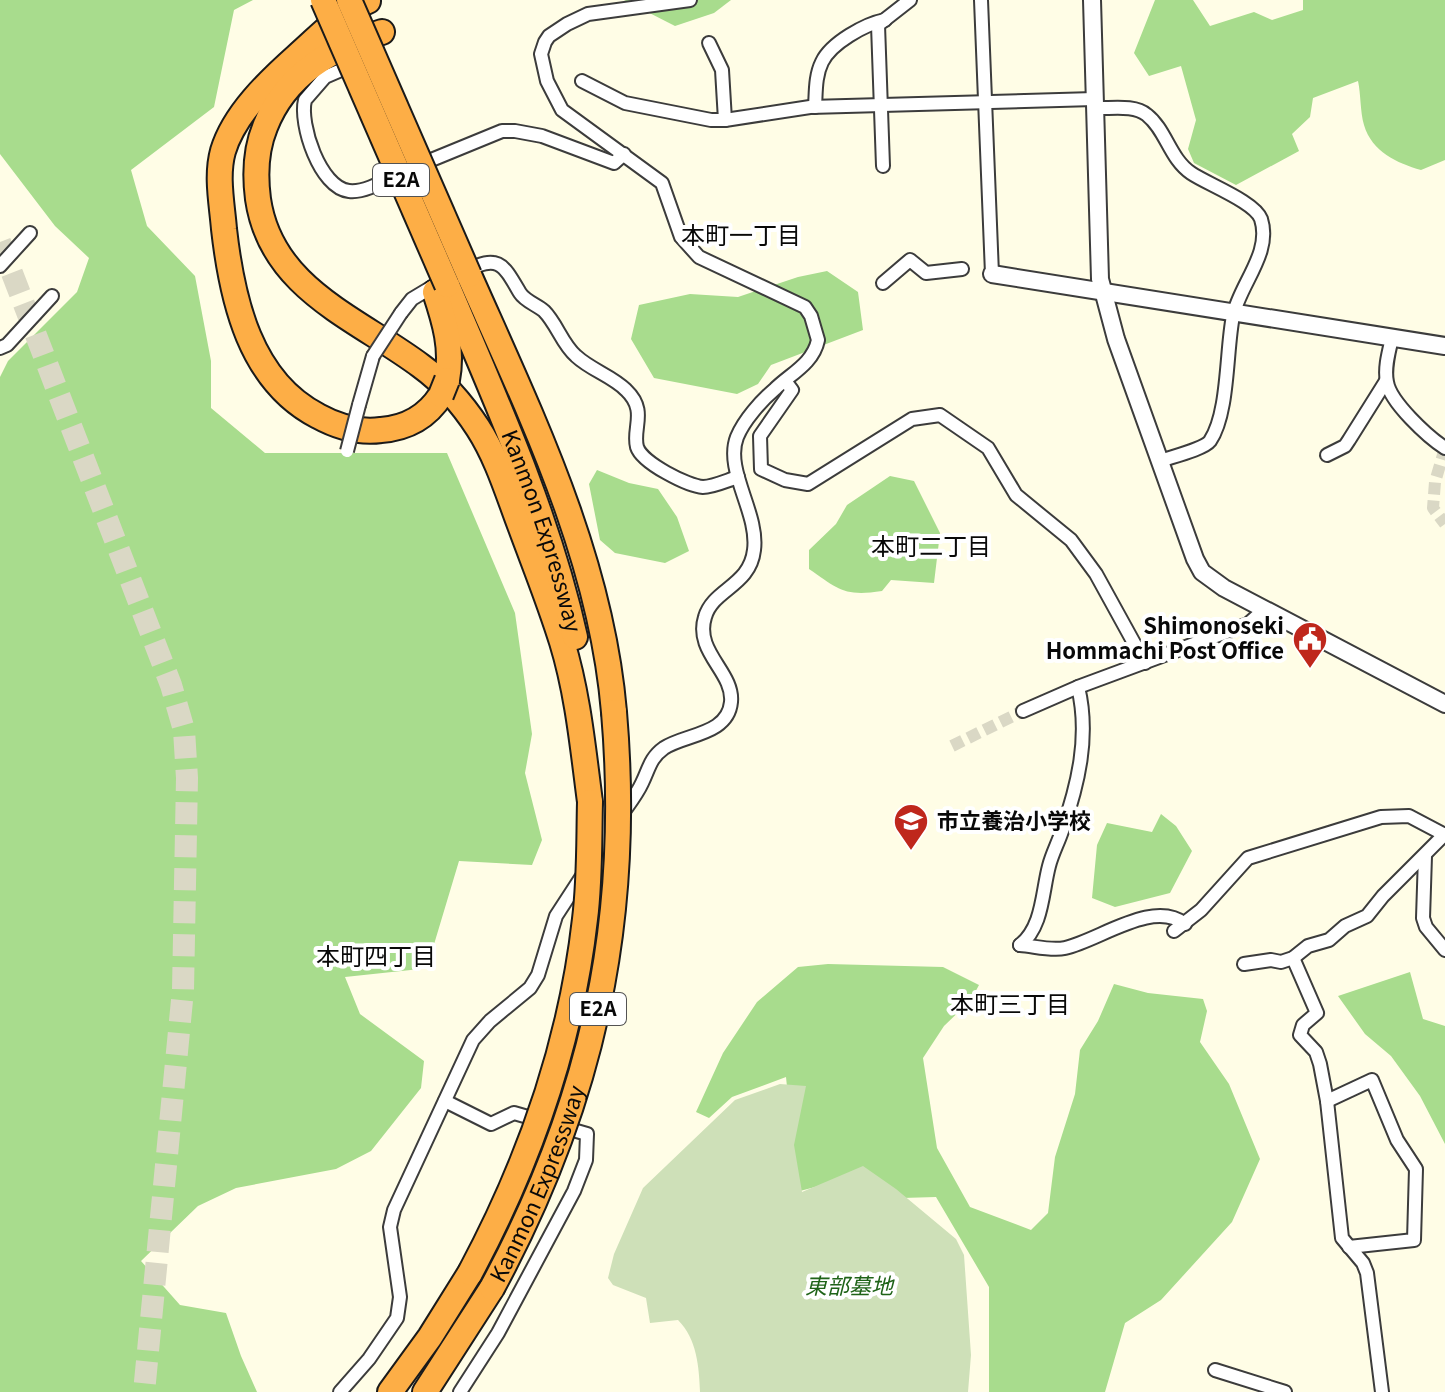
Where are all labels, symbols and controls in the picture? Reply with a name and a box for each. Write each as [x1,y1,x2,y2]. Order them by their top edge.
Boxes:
road number: E2A [373,164,429,196]
district label: 本町一丁目 [681,216,801,251]
street label: Kanmon Expressway [495,424,591,635]
district label: 本町二丁目 [871,527,991,562]
place label: Shimonoseki Hommachi Post Office [1046,608,1284,665]
public building icon: Shimonoseki Hommachi Post Office [1291,620,1329,670]
school or university icon: 市立養治小学校 [892,802,930,852]
place label: 市立養治小学校 [937,803,1091,835]
district label: 本町四丁目 [316,937,436,972]
district label: 本町三丁目 [950,985,1070,1020]
road number: E2A [570,993,626,1025]
street label: Kanmon Expressway [480,1080,591,1287]
park label: 東部墓地 [805,1268,895,1300]

